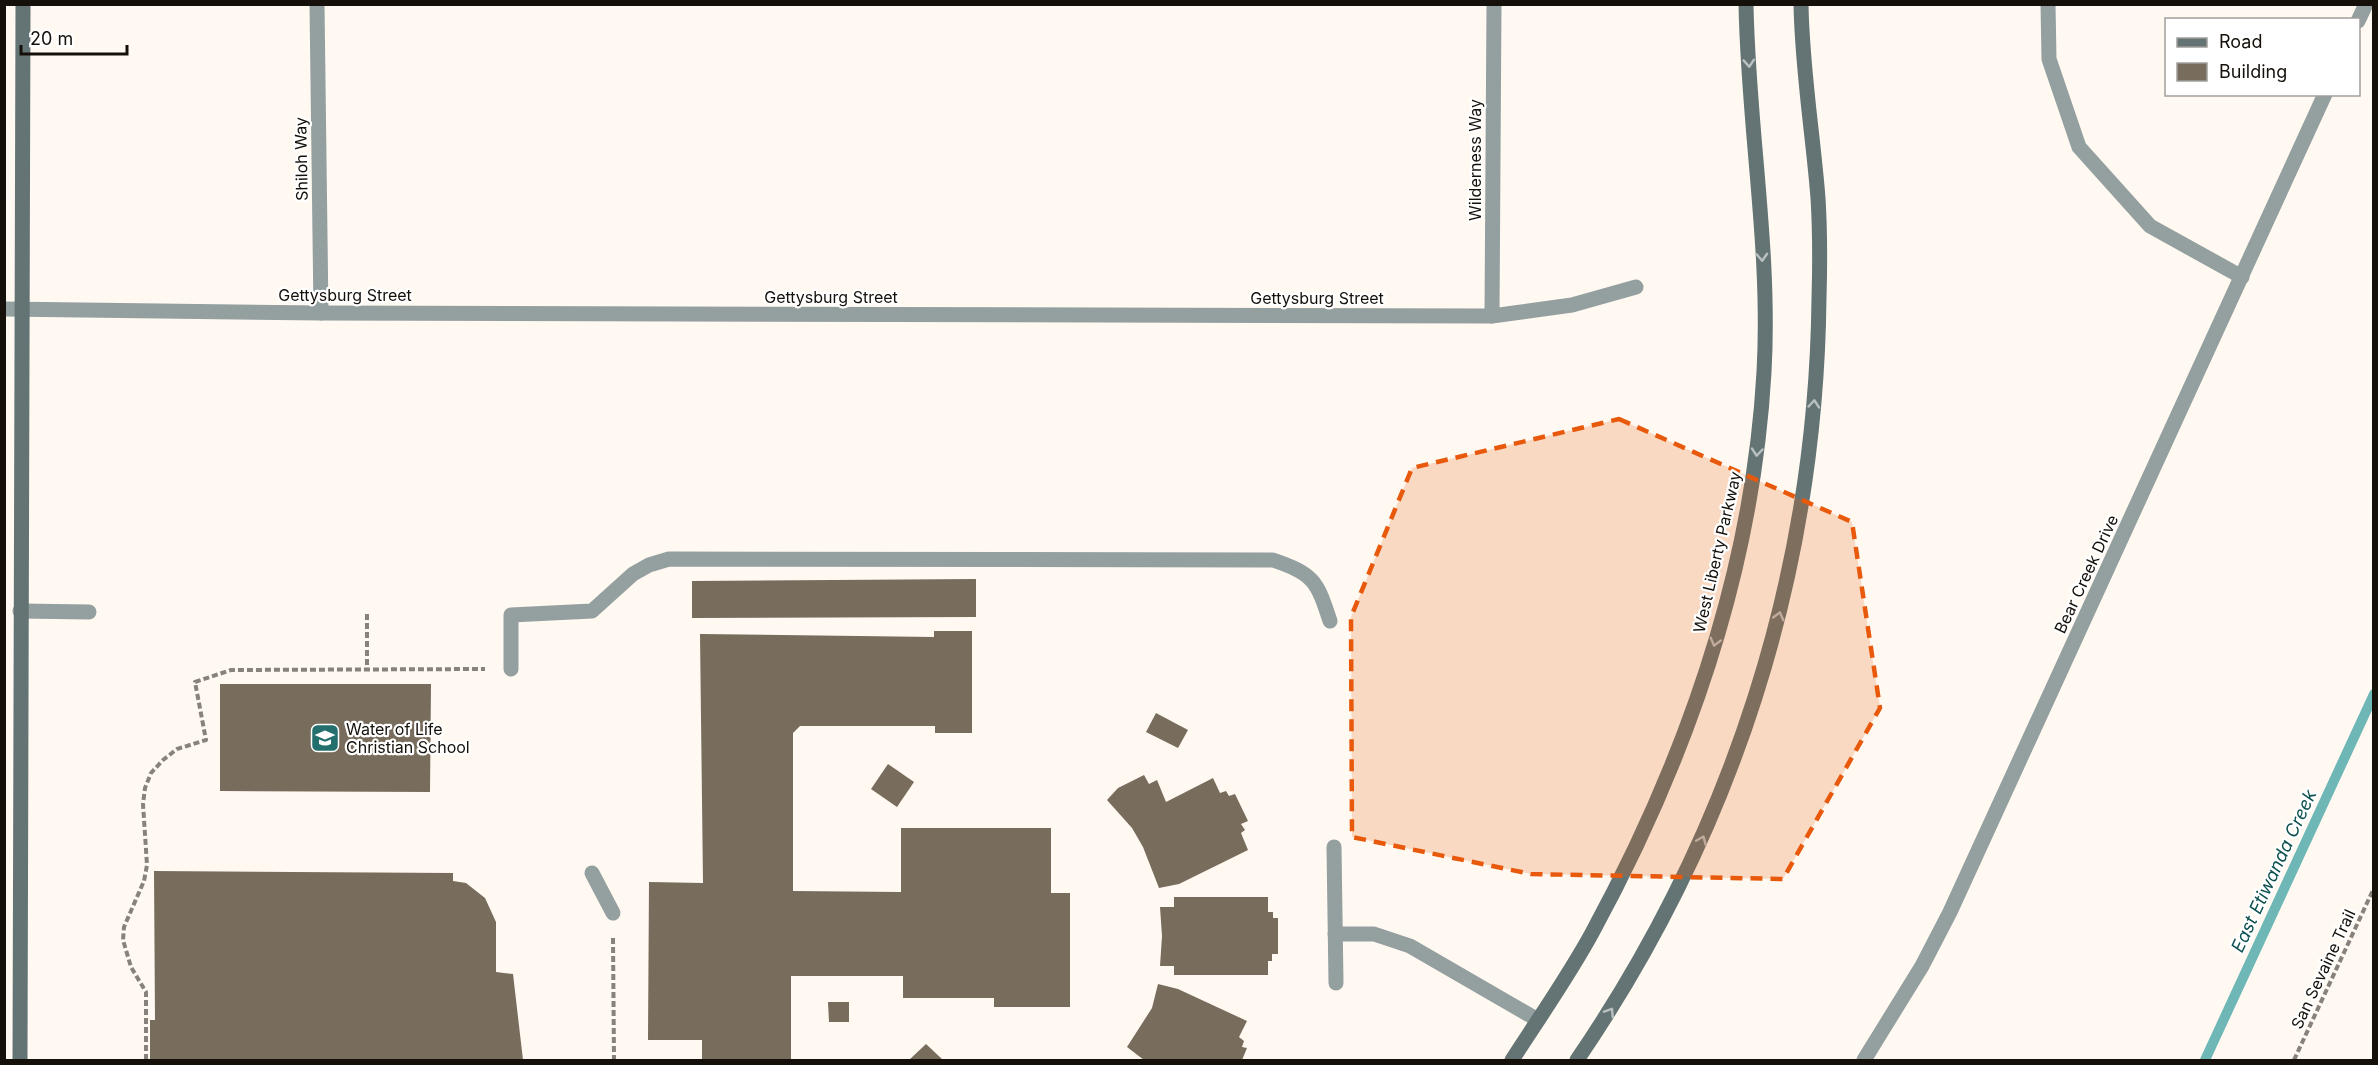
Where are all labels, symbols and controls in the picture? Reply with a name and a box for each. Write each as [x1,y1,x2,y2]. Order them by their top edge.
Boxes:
scale bar [21,18,128,56]
legend [2165,18,2360,96]
text: 20 m [30,28,73,49]
text: Road [2219,31,2262,52]
one-way arrow [1742,58,1755,67]
text: Building [2219,61,2287,82]
street label: Wilderness Way [1465,99,1485,221]
street label: Shiloh Way [290,117,312,201]
one-way arrow [1756,253,1769,262]
street label: Gettysburg Street [278,285,412,305]
street label: Gettysburg Street [764,287,898,307]
street label: Gettysburg Street [1250,288,1384,308]
one-way arrow [1808,399,1821,408]
one-way arrow [1751,448,1764,457]
street label: West Liberty Parkway [1689,469,1745,635]
street label: Bear Creek Drive [2050,512,2122,636]
one-way arrow [1772,612,1784,622]
one-way arrow [1710,637,1723,647]
place label: Water of Life Christian School [346,719,470,757]
school or university icon: Water of Life Christian School [309,722,341,754]
water label: East Etiwanda Creek [2227,785,2321,955]
one-way arrow [1695,836,1707,847]
street label: San Sevaine Trail [2287,906,2359,1032]
one-way arrow [1603,1008,1614,1019]

